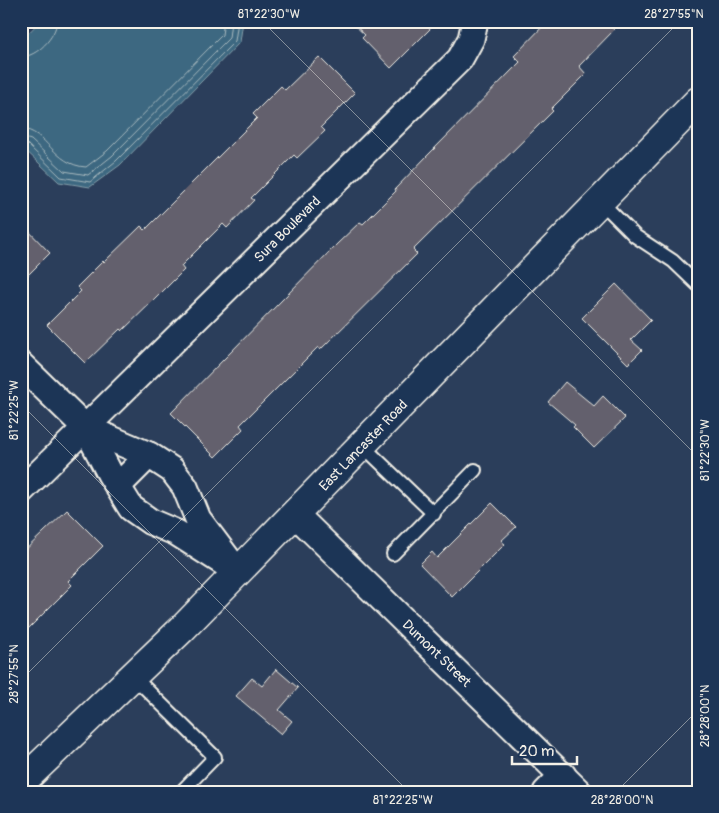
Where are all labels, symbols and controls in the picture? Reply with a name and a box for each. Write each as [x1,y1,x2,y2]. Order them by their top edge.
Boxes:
text: 81°22'30"W [238,7,300,22]
text: 28°27'55"N [644,7,704,22]
street label: Sura Boulevard [251,193,324,266]
text: 81°22'25"W [7,380,22,440]
street label: East Lancaster Road [316,396,411,494]
text: 81°22'30"W [698,419,713,481]
street label: Dumont Street [399,616,475,691]
text: 28°27'55"N [7,644,22,704]
text: 28°28'00"N [698,685,713,747]
scale bar [512,733,576,765]
text: 20 m [519,742,554,761]
text: 81°22'25"W [373,793,433,808]
text: 28°28'00"N [591,793,653,808]

